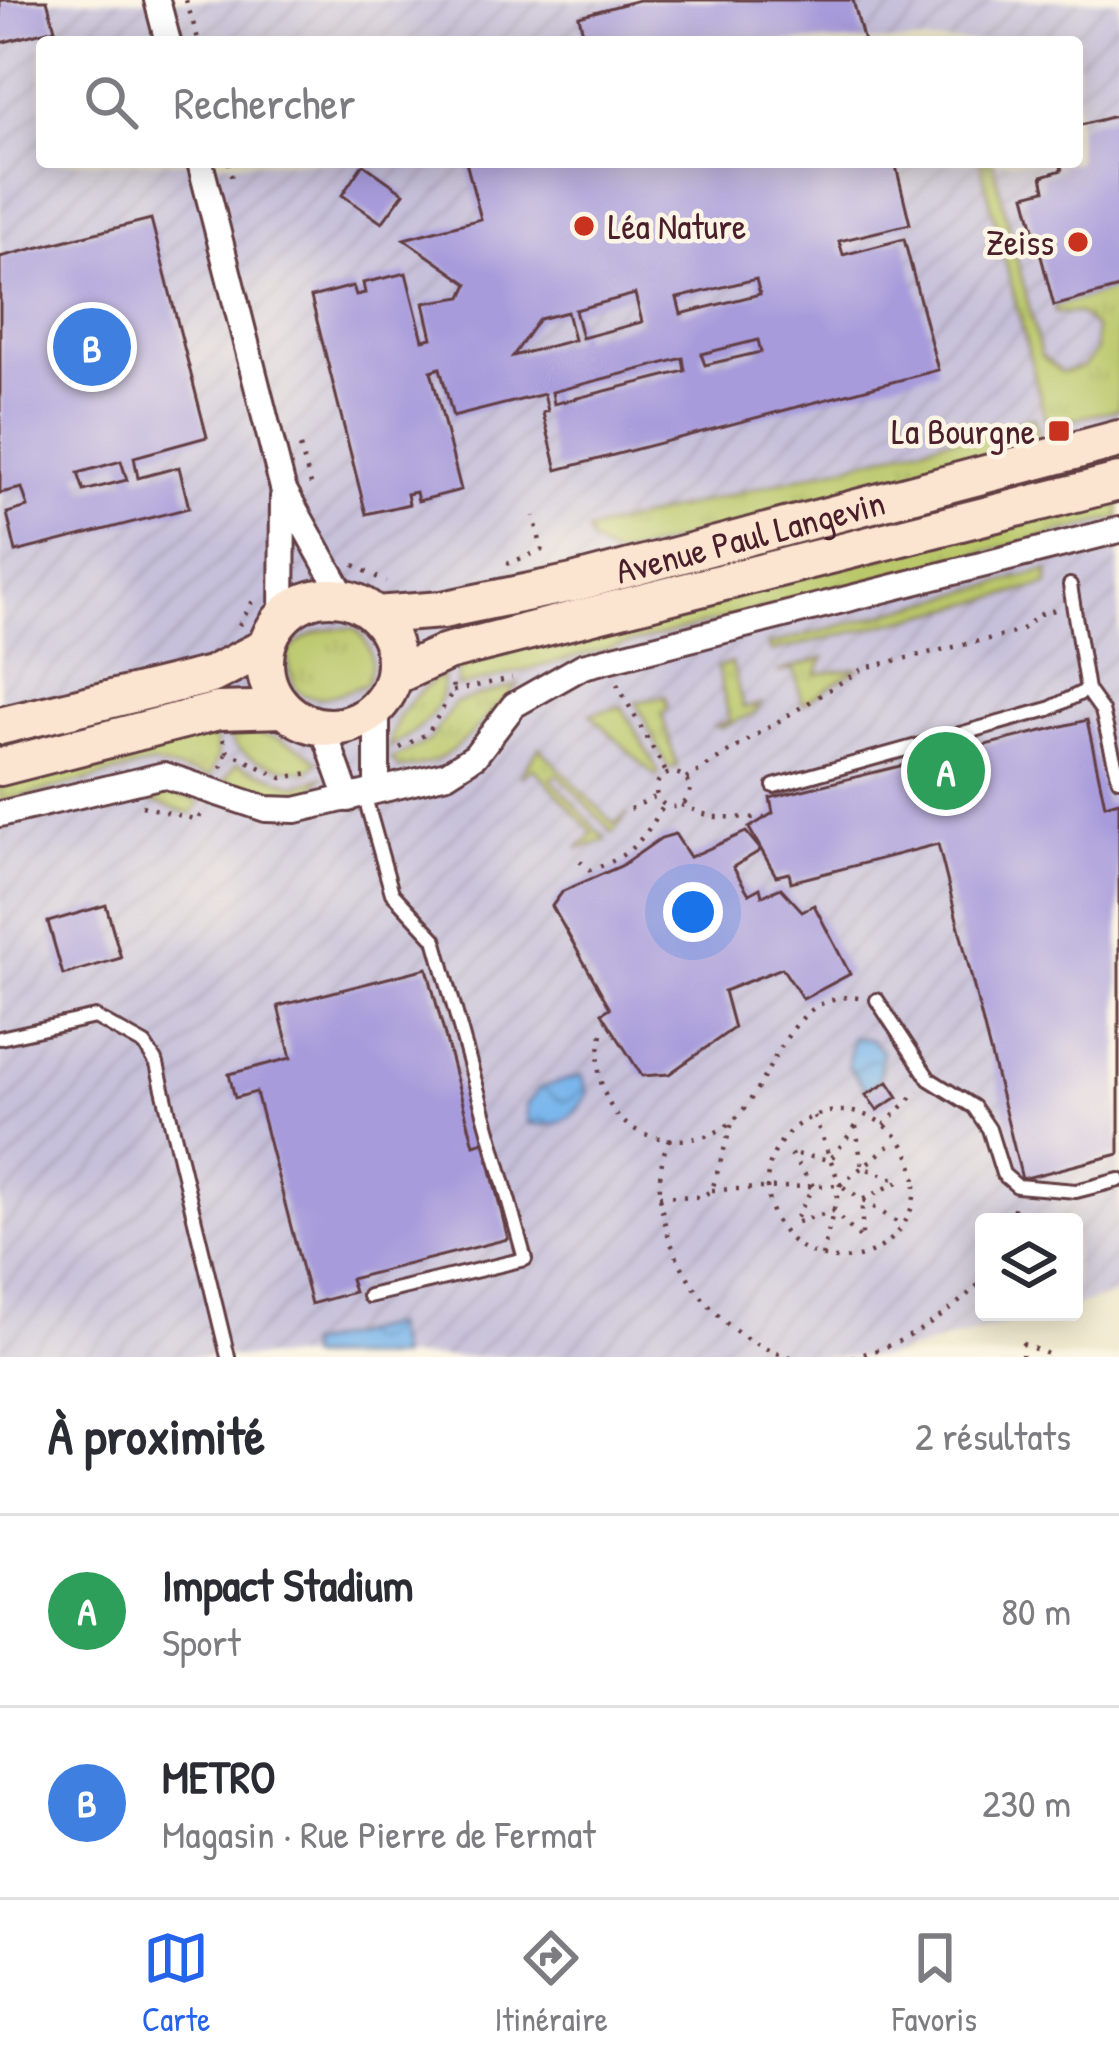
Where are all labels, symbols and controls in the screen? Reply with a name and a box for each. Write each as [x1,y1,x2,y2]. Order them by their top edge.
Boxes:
search box [36,36,1083,168]
icon: search [78,69,144,135]
text: Rechercher [174,72,356,133]
place label: Léa Nature [608,201,746,250]
marker: Léa Nature [571,213,597,239]
place label: Zeiss [986,217,1054,266]
marker: Zeiss [1065,229,1091,255]
pin: B [53,302,131,392]
place label: La Bourgne [892,406,1035,455]
marker: La Bourgne [1046,418,1072,444]
street label: Avenue Paul Langevin [610,477,890,595]
pin: A [907,726,985,816]
your location [663,882,723,942]
map controls [975,1213,1083,1321]
button: layers [975,1213,1083,1321]
text: À proximité [48,1401,265,1470]
text: 2 résultats [915,1409,1071,1462]
text: Impact Stadium [162,1554,413,1615]
text: A [77,1584,97,1637]
text: 80 m [1001,1584,1071,1637]
text: Sport [162,1615,241,1668]
text: METRO [162,1746,275,1807]
text: B [77,1776,97,1829]
text: 230 m [982,1776,1071,1829]
text: Magasin · Rue Pierre de Fermat [162,1807,596,1860]
tab: Carte [142,1925,210,2041]
tab: Itinéraire [495,1925,608,2041]
tab: Favoris [892,1925,977,2041]

